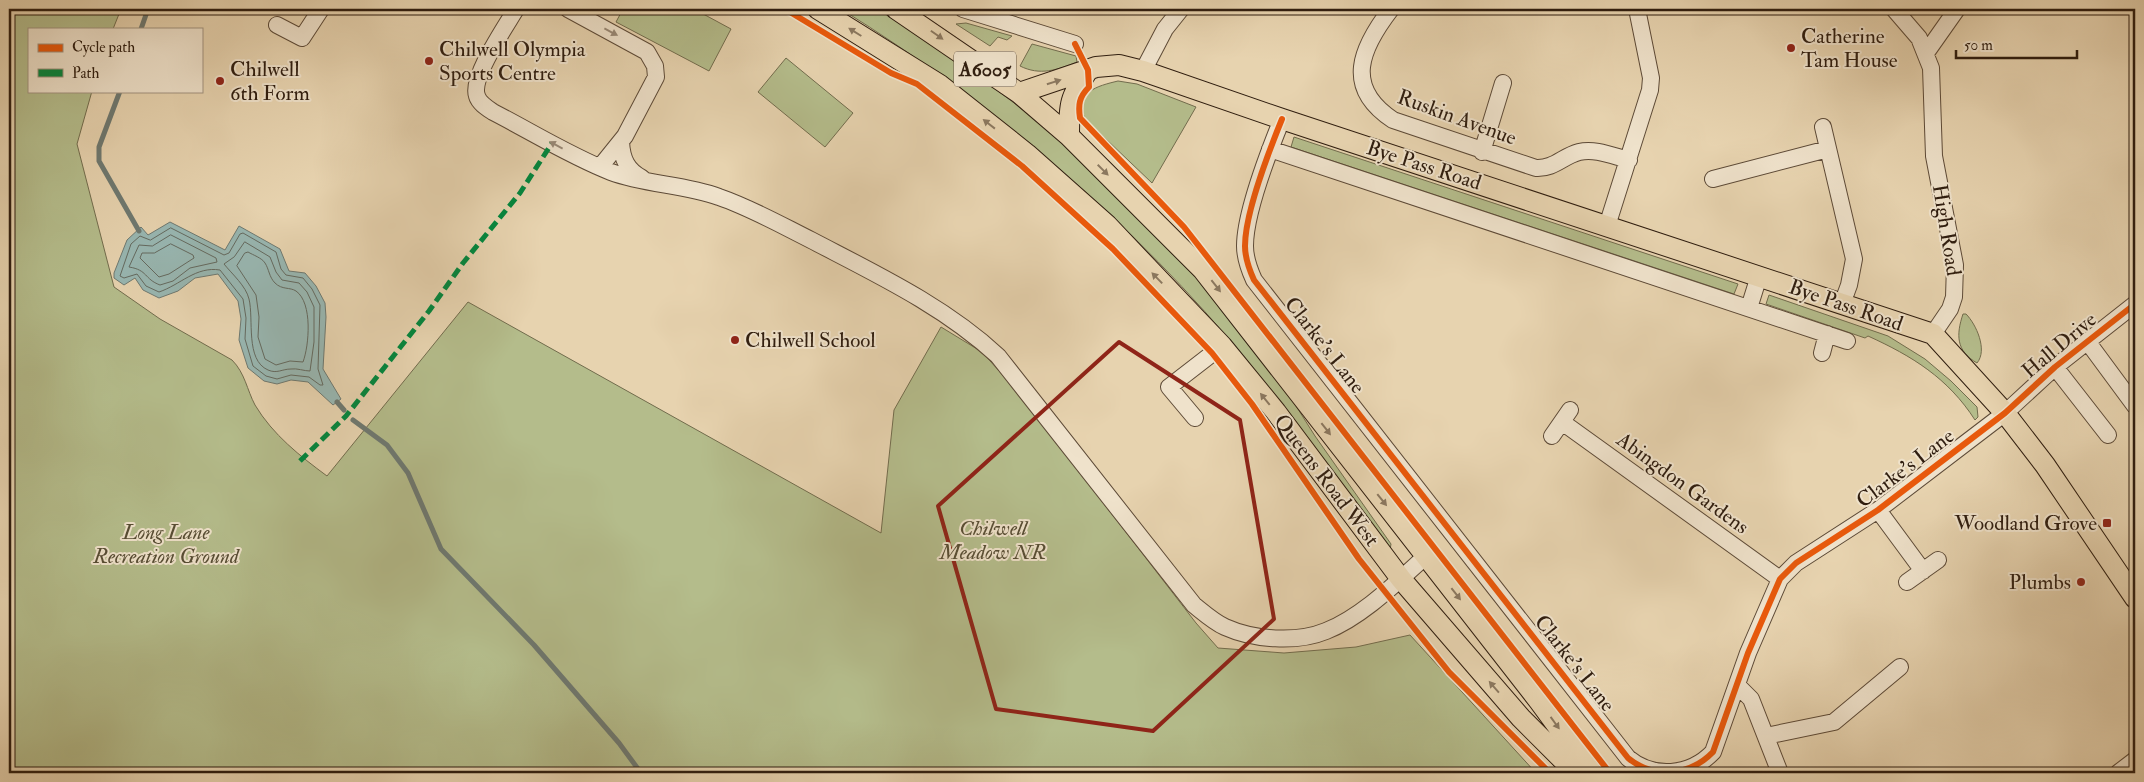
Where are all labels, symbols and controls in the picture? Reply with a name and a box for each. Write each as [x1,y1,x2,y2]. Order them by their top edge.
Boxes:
place label: Catherine Tam House [1801,23,1898,74]
one-way arrow [848,27,862,36]
legend [28,28,202,92]
one-way arrow [603,28,618,36]
scale bar [1956,28,2078,60]
one-way arrow [930,30,944,40]
place label: Chilwell Olympia Sports Centre [439,36,586,87]
text: 50 m [1964,36,1993,55]
text: Cycle path [72,38,135,58]
marker: Catherine Tam House [1785,42,1797,54]
road number: A6005 [954,52,1016,86]
marker: Chilwell Olympia Sports Centre [423,55,435,67]
place label: Chilwell 6th Form [230,56,310,107]
text: Path [72,64,99,83]
marker: Chilwell 6th Form [214,75,226,87]
one-way arrow [1046,78,1061,85]
street label: Ruskin Avenue [1394,83,1520,152]
one-way arrow [983,118,996,129]
street label: Bye Pass Road [1363,134,1485,197]
one-way arrow [549,141,564,149]
one-way arrow [1097,164,1109,176]
street label: High Road [1926,182,1967,279]
one-way arrow [1151,272,1163,284]
street label: Bye Pass Road [1785,273,1907,338]
one-way arrow [1211,280,1222,293]
street label: Clarke's Lane [1278,291,1371,399]
street label: Hall Drive [2017,306,2102,384]
place label: Chilwell School [745,327,876,354]
marker: Chilwell School [729,334,741,346]
one-way arrow [1260,392,1271,405]
street label: Queens Road West [1268,409,1385,552]
one-way arrow [1320,422,1331,435]
street label: Clarke's Lane [1851,423,1960,514]
street label: Abingdon Gardens [1610,426,1754,541]
one-way arrow [1376,493,1387,506]
place label: Woodland Grove [1953,510,2097,537]
park label: Chilwell Meadow NR [938,515,1046,566]
marker: Woodland Grove [2101,517,2113,529]
park label: Long Lane Recreation Ground [92,519,240,570]
place label: Plumbs [2009,569,2071,596]
marker: Plumbs [2075,576,2087,588]
one-way arrow [1451,587,1462,600]
street label: Clarke's Lane [1528,609,1621,717]
one-way arrow [1488,682,1500,694]
one-way arrow [1550,716,1560,730]

